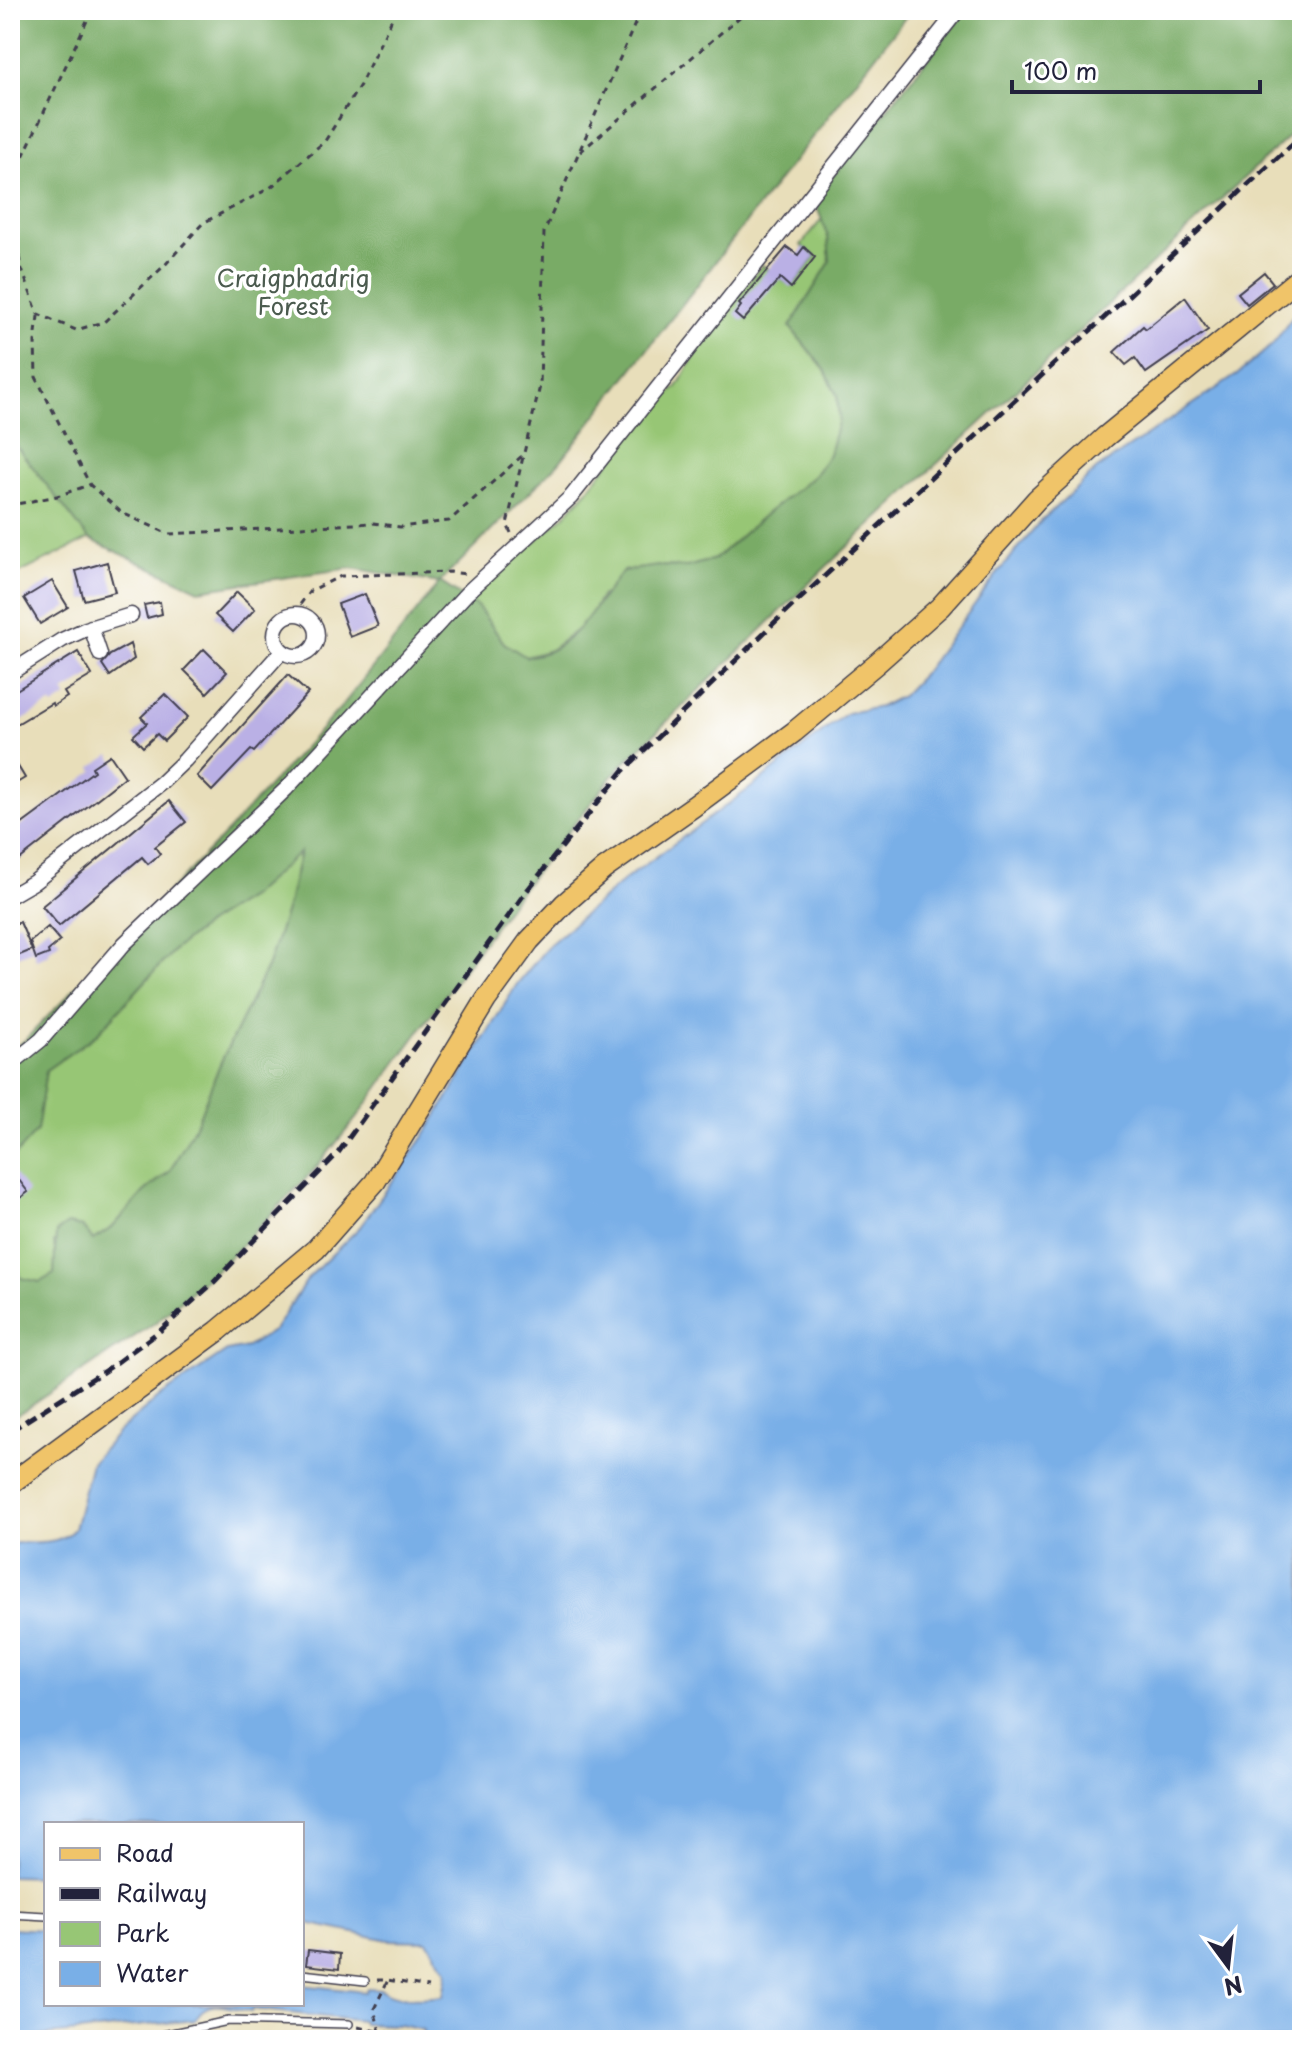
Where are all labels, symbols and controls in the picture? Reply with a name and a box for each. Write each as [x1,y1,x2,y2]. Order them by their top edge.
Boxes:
scale bar [1012,44,1260,94]
text: 100 m [1024,52,1097,88]
park label: Craigphadrig Forest [216,259,370,323]
legend [44,1822,304,2006]
text: Road [116,1834,174,1870]
text: Railway [116,1874,207,1910]
text: Park [116,1914,170,1950]
north arrow [1188,1926,1268,2006]
text: Water [116,1954,189,1990]
text: N [1221,1969,1246,2005]

